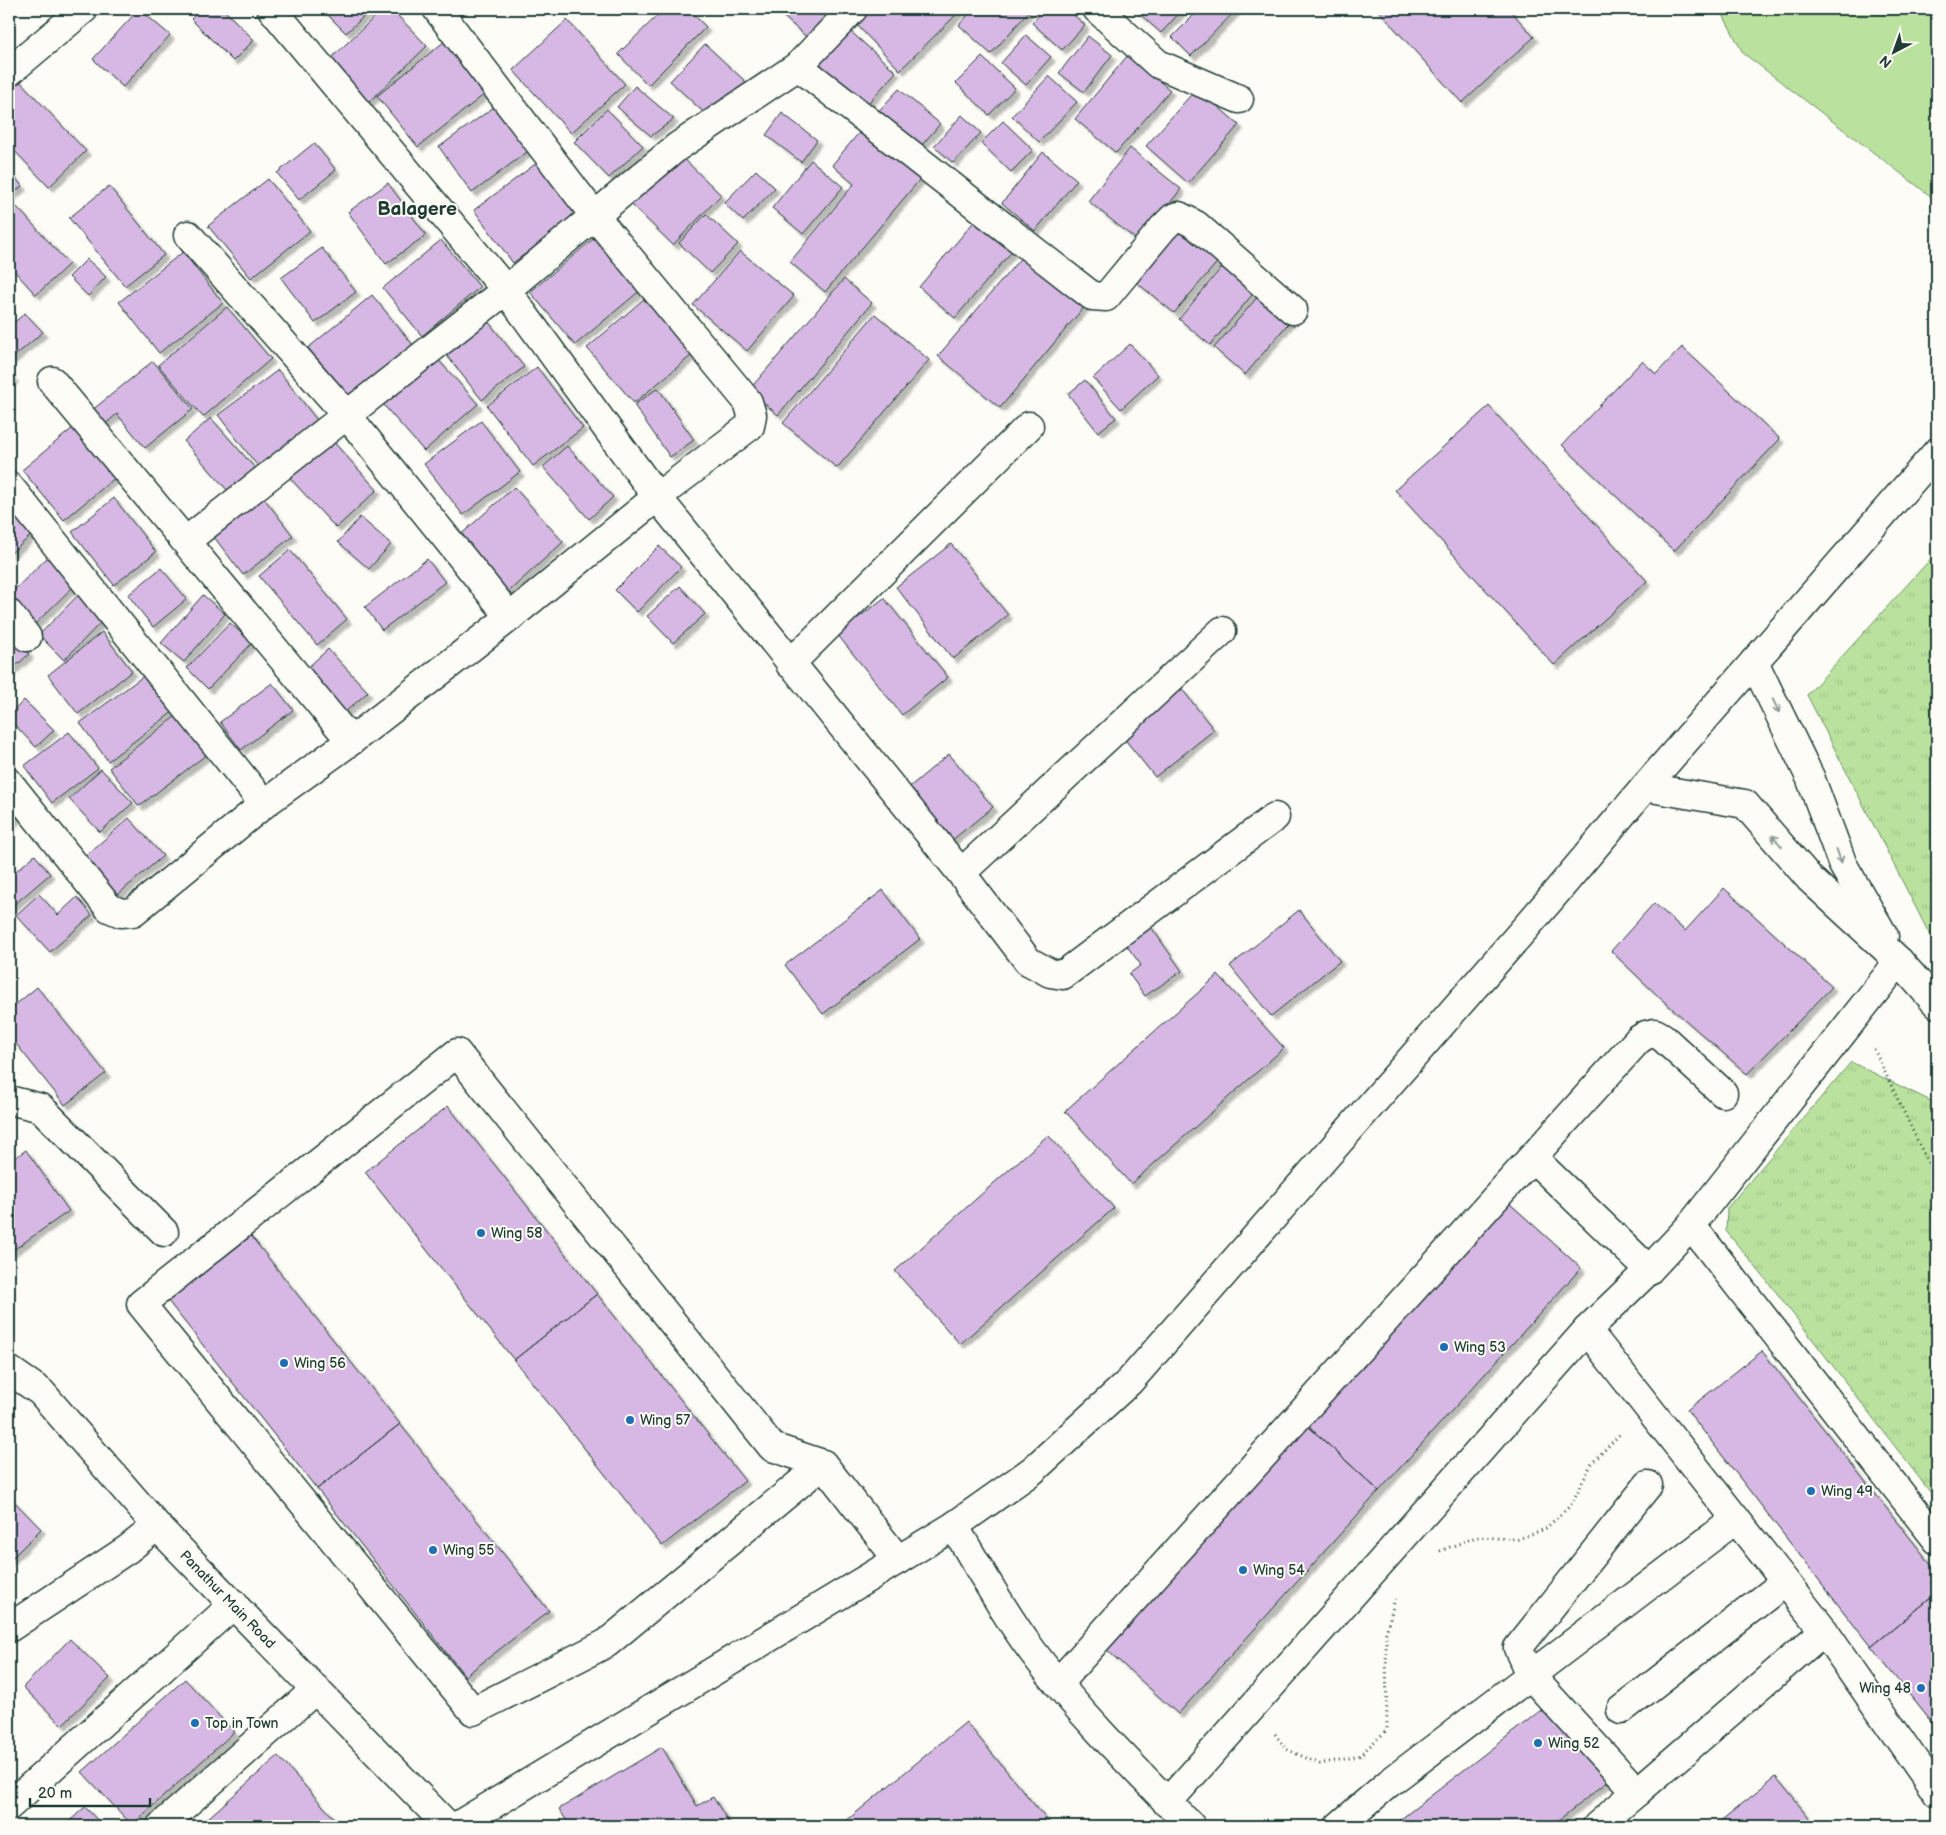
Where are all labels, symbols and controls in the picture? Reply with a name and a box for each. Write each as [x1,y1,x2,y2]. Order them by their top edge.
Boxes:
north arrow [1868,28,1918,78]
text: N [1876,52,1895,71]
district label: Balagere [377,198,457,221]
one-way arrow [1771,698,1781,713]
one-way arrow [1772,835,1783,848]
one-way arrow [1835,847,1844,863]
place label: Wing 58 [491,1225,542,1242]
marker: Wing 58 [475,1227,487,1239]
place label: Wing 53 [1454,1339,1506,1356]
marker: Wing 53 [1438,1341,1450,1353]
place label: Wing 56 [294,1355,346,1372]
marker: Wing 56 [278,1357,290,1369]
place label: Wing 57 [640,1412,690,1429]
marker: Wing 57 [624,1414,636,1426]
place label: Wing 49 [1821,1483,1873,1500]
marker: Wing 49 [1805,1485,1817,1497]
place label: Wing 55 [443,1542,494,1559]
marker: Wing 55 [427,1544,439,1556]
street label: Panathur Main Road [177,1547,279,1652]
place label: Wing 54 [1253,1562,1305,1579]
marker: Wing 54 [1237,1564,1249,1576]
place label: Wing 48 [1859,1680,1911,1697]
marker: Wing 48 [1915,1682,1927,1694]
place label: Top in Town [205,1715,279,1732]
marker: Top in Town [189,1717,201,1729]
place label: Wing 52 [1548,1735,1600,1752]
marker: Wing 52 [1532,1737,1544,1749]
scale bar [30,1775,150,1807]
text: 20 m [38,1784,72,1803]

